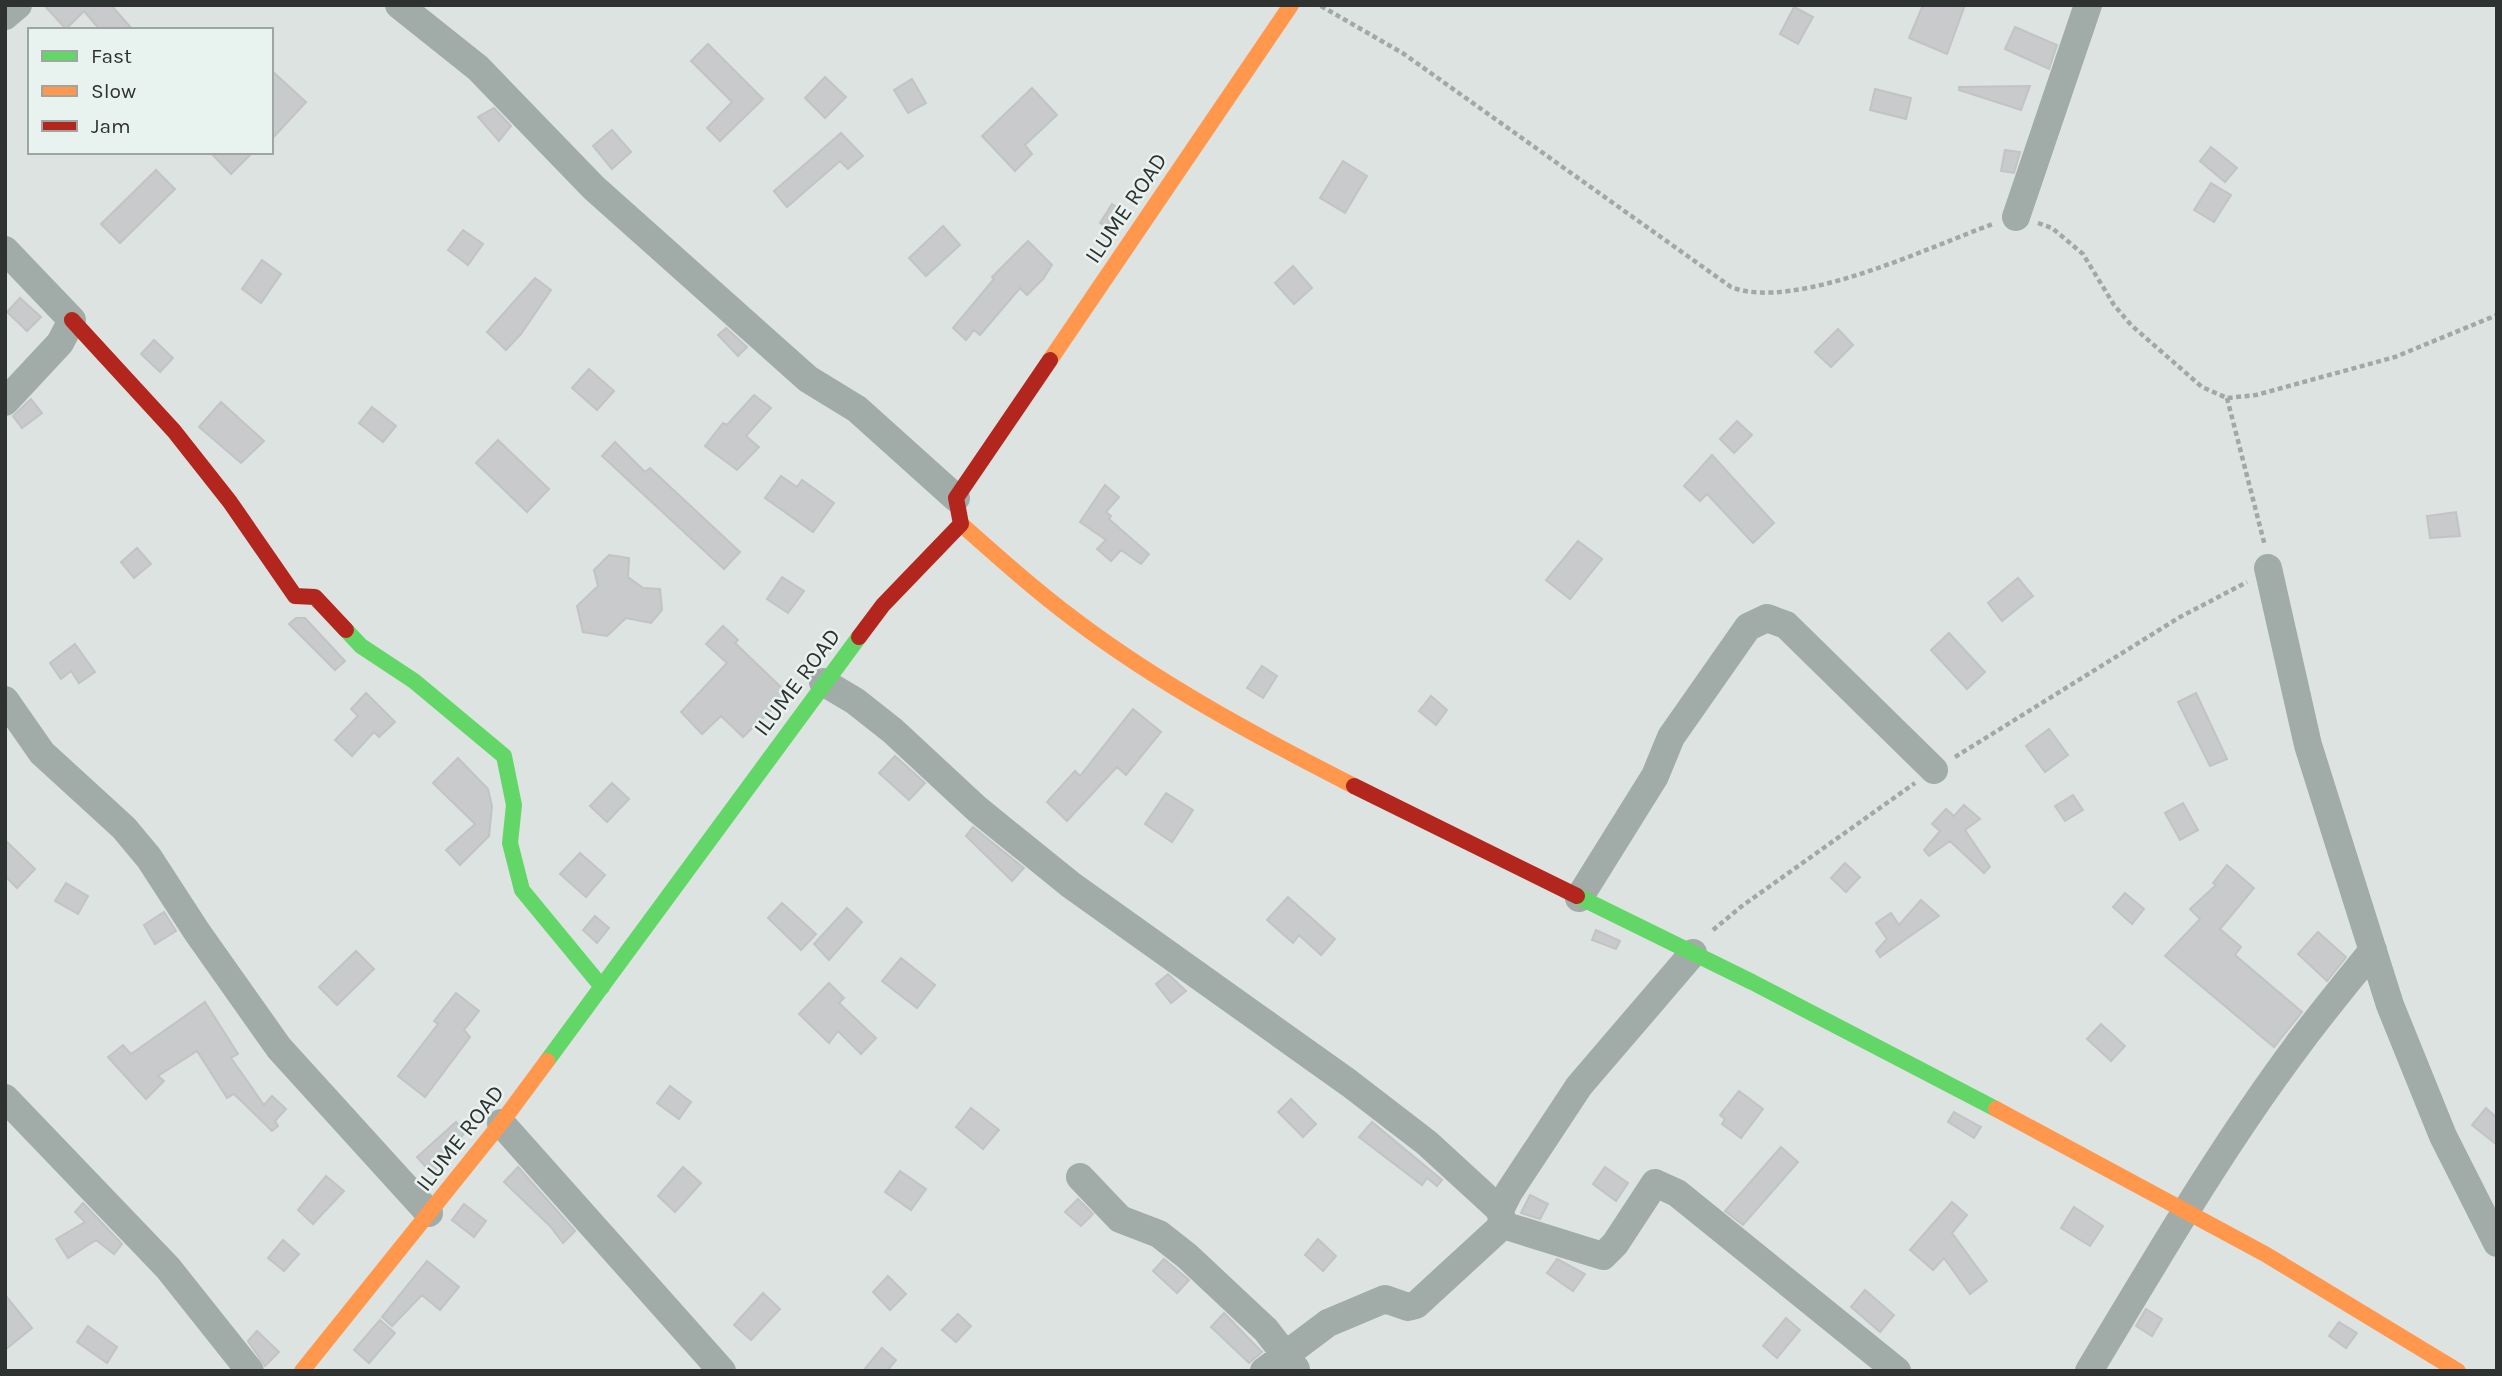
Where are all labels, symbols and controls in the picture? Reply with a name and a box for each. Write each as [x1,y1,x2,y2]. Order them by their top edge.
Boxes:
legend [28,28,273,154]
text: Fast [91,44,132,68]
text: Slow [91,79,136,103]
text: Jam [91,114,131,138]
street label: ILUME ROAD [1079,148,1173,268]
street label: ILUME ROAD [748,623,846,741]
street label: ILUME ROAD [410,1079,510,1197]

